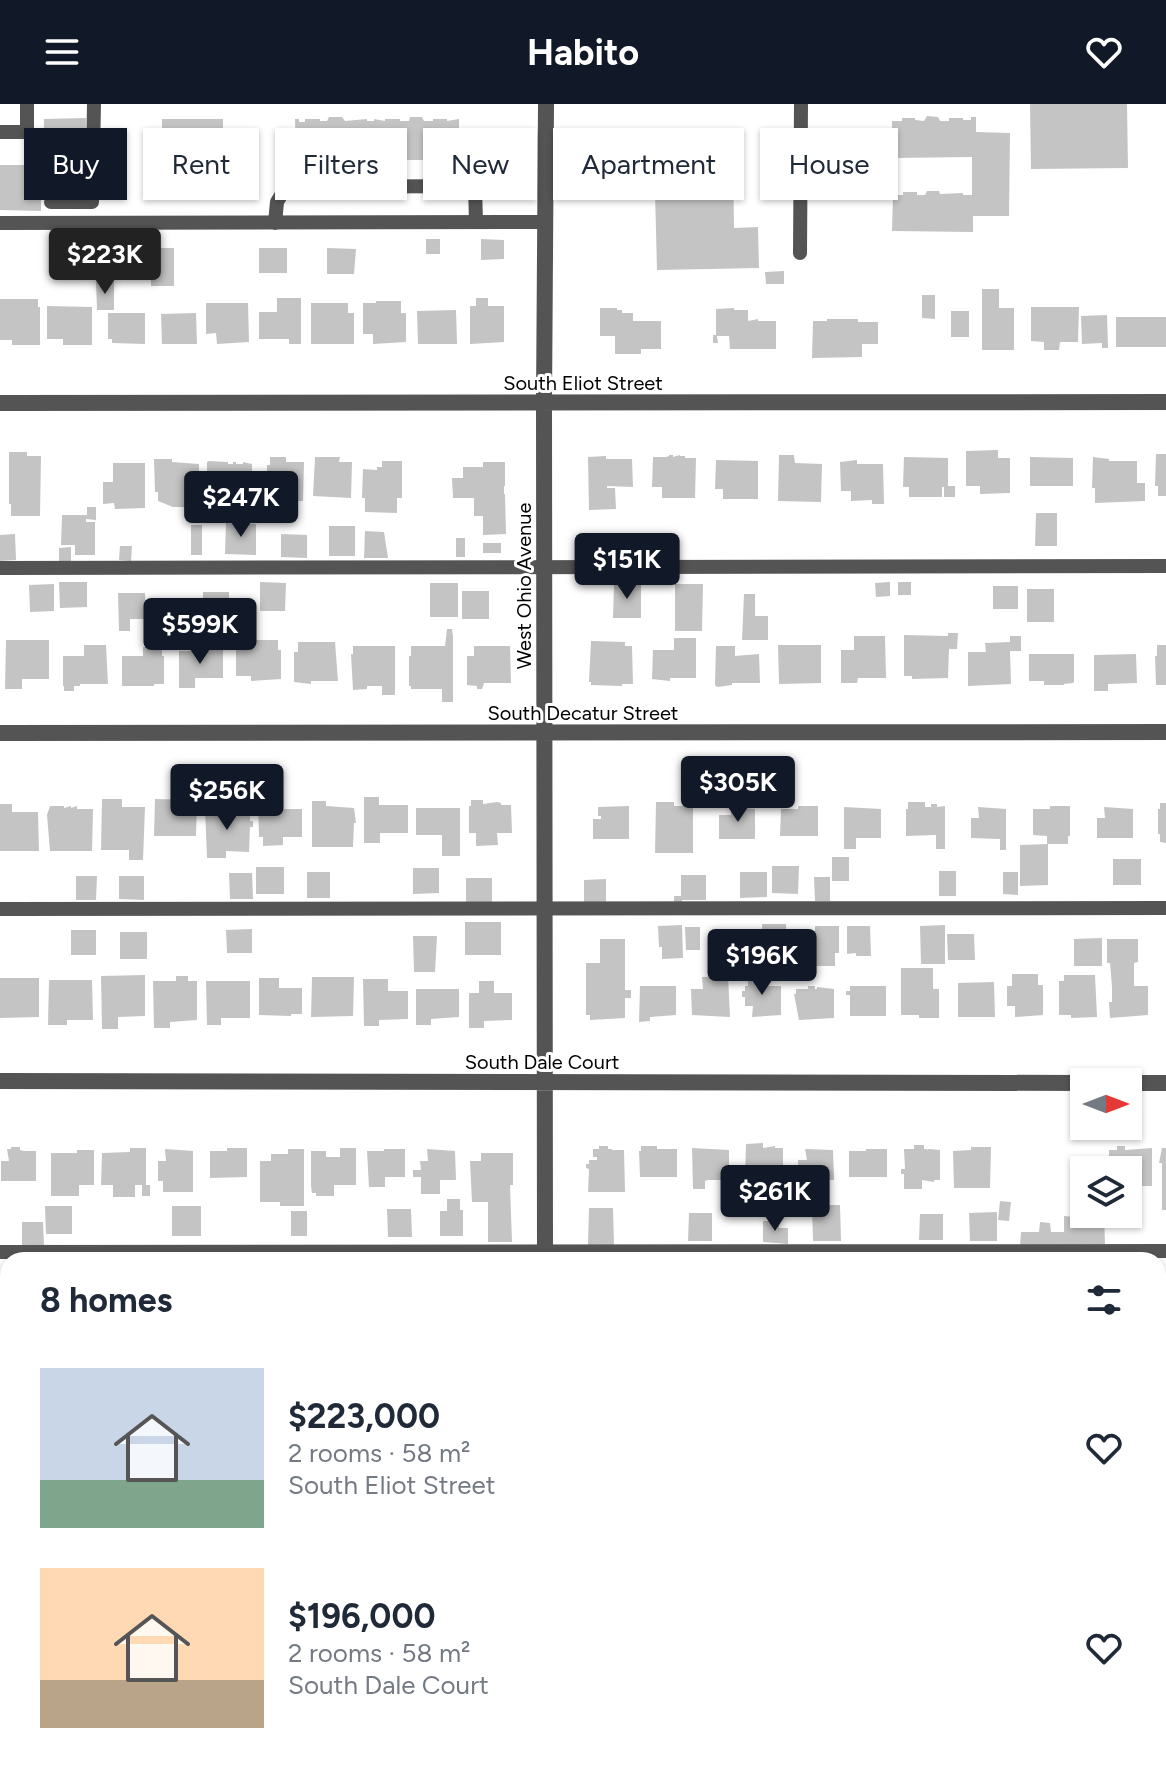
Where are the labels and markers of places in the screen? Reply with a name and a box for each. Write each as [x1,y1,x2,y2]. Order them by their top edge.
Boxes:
pin: $223K [49,228,161,296]
pin: $247K [185,471,297,539]
pin: $151K [571,533,683,601]
pin: $599K [144,598,256,666]
pin: $305K [682,756,794,824]
pin: $256K [171,764,283,832]
pin: $196K [706,929,818,997]
pin: $261K [719,1165,831,1233]

